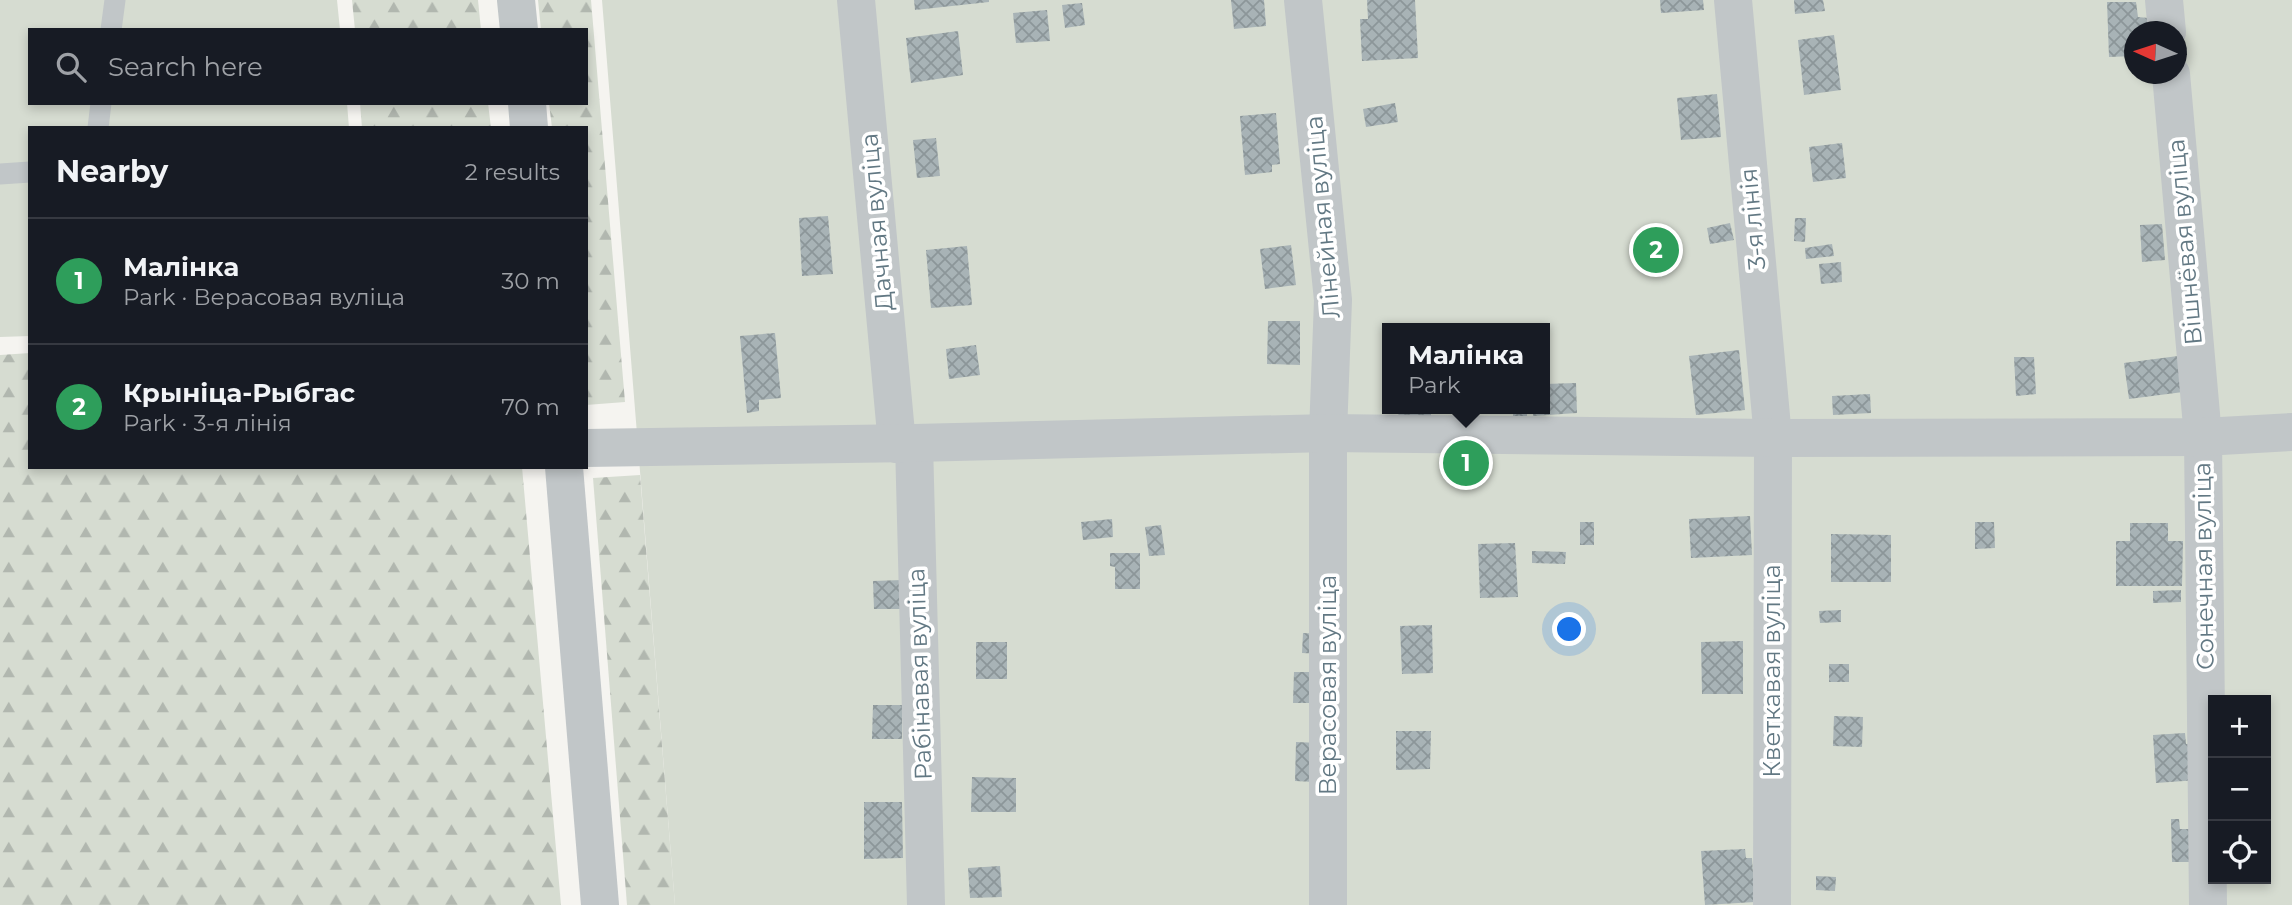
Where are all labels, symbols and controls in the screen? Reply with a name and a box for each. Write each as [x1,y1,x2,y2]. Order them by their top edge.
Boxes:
north arrow [2124,21,2187,84]
search box [28,28,588,105]
icon: search [52,48,90,86]
text: Search here [108,51,263,83]
street label: Лінейная вуліца [1299,114,1346,320]
street label: Дачная вуліца [854,132,899,312]
street label: Вішнёвая вуліца [2161,138,2208,346]
text: Nearby [56,153,168,190]
text: 2 results [465,158,560,186]
street label: 3-я лінія [1734,167,1771,271]
pin: 2 [1633,224,1679,276]
text: Малінка [123,251,239,283]
text: 1 [74,267,84,295]
text: 30 m [501,267,560,295]
text: Park · Верасовая вуліца [123,283,405,311]
popup [1382,323,1550,414]
text: Малінка [1408,339,1524,371]
text: Park [1408,371,1460,399]
text: Крыніца-Рыбгас [123,377,355,409]
text: 2 [72,393,86,421]
text: 70 m [501,393,560,421]
text: Park · 3-я лінія [123,409,292,437]
pin: 1 [1443,437,1489,489]
street label: Сонечная вуліца [2187,462,2220,670]
street label: Кветкавая вуліца [1757,564,1786,778]
street label: Рабінавая вуліца [901,567,938,781]
street label: Верасовая вуліца [1313,575,1342,795]
your location [1552,612,1586,646]
map controls [2208,695,2271,884]
button: + [2208,695,2271,758]
button: − [2208,758,2271,821]
button: locate [2208,821,2271,884]

